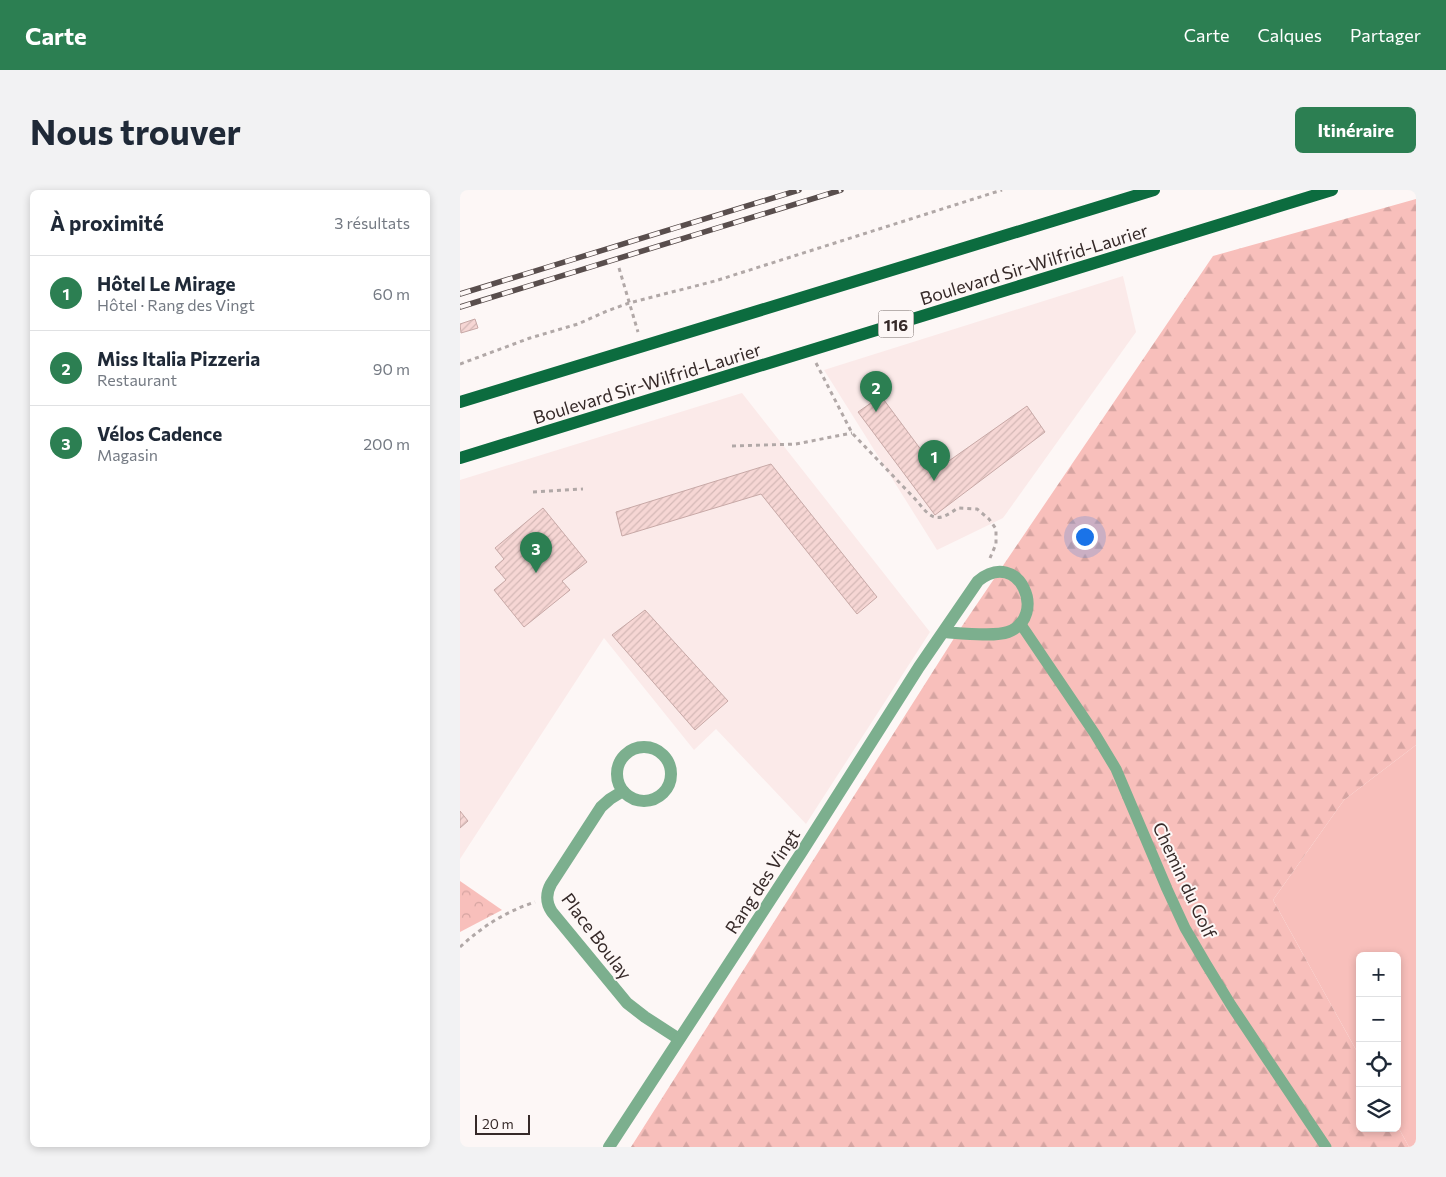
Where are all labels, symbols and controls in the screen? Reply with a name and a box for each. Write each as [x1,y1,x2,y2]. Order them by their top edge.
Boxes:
text: Carte [25,21,87,50]
text: Carte [1184,24,1229,46]
text: Calques [1257,24,1322,46]
text: Partager [1350,24,1421,46]
button: Itinéraire [1295,107,1416,153]
text: Nous trouver [30,109,241,152]
text: À proximité [50,210,164,235]
text: 3 résultats [334,213,410,232]
street label: Boulevard Sir-Wilfrid-Laurier [917,219,1151,309]
text: Hôtel Le Mirage [97,272,235,295]
text: 1 [62,284,70,303]
text: 60 m [373,284,410,303]
text: Hôtel · Rang des Vingt [97,295,255,314]
road number: 116 [878,310,914,338]
street label: Boulevard Sir-Wilfrid-Laurier [530,338,764,428]
text: Miss Italia Pizzeria [97,347,260,370]
text: 2 [61,359,71,378]
text: 90 m [373,359,410,378]
text: Restaurant [97,370,177,389]
pin: 2 [860,371,892,412]
text: Vélos Cadence [97,422,222,445]
text: 3 [61,434,71,453]
text: 200 m [363,434,410,453]
pin: 1 [918,440,950,481]
text: Magasin [97,445,158,464]
your location [1072,524,1098,550]
pin: 3 [520,532,552,573]
street label: Chemin du Golf [1148,818,1222,942]
street label: Rang des Vingt [720,824,804,938]
street label: Place Boulay [557,888,637,984]
map controls [1356,952,1401,1132]
button: + [1356,952,1401,997]
button: − [1356,997,1401,1042]
button: locate [1356,1042,1401,1087]
button: layers [1356,1087,1401,1132]
scale bar [475,1112,530,1135]
text: 20 m [482,1115,514,1132]

